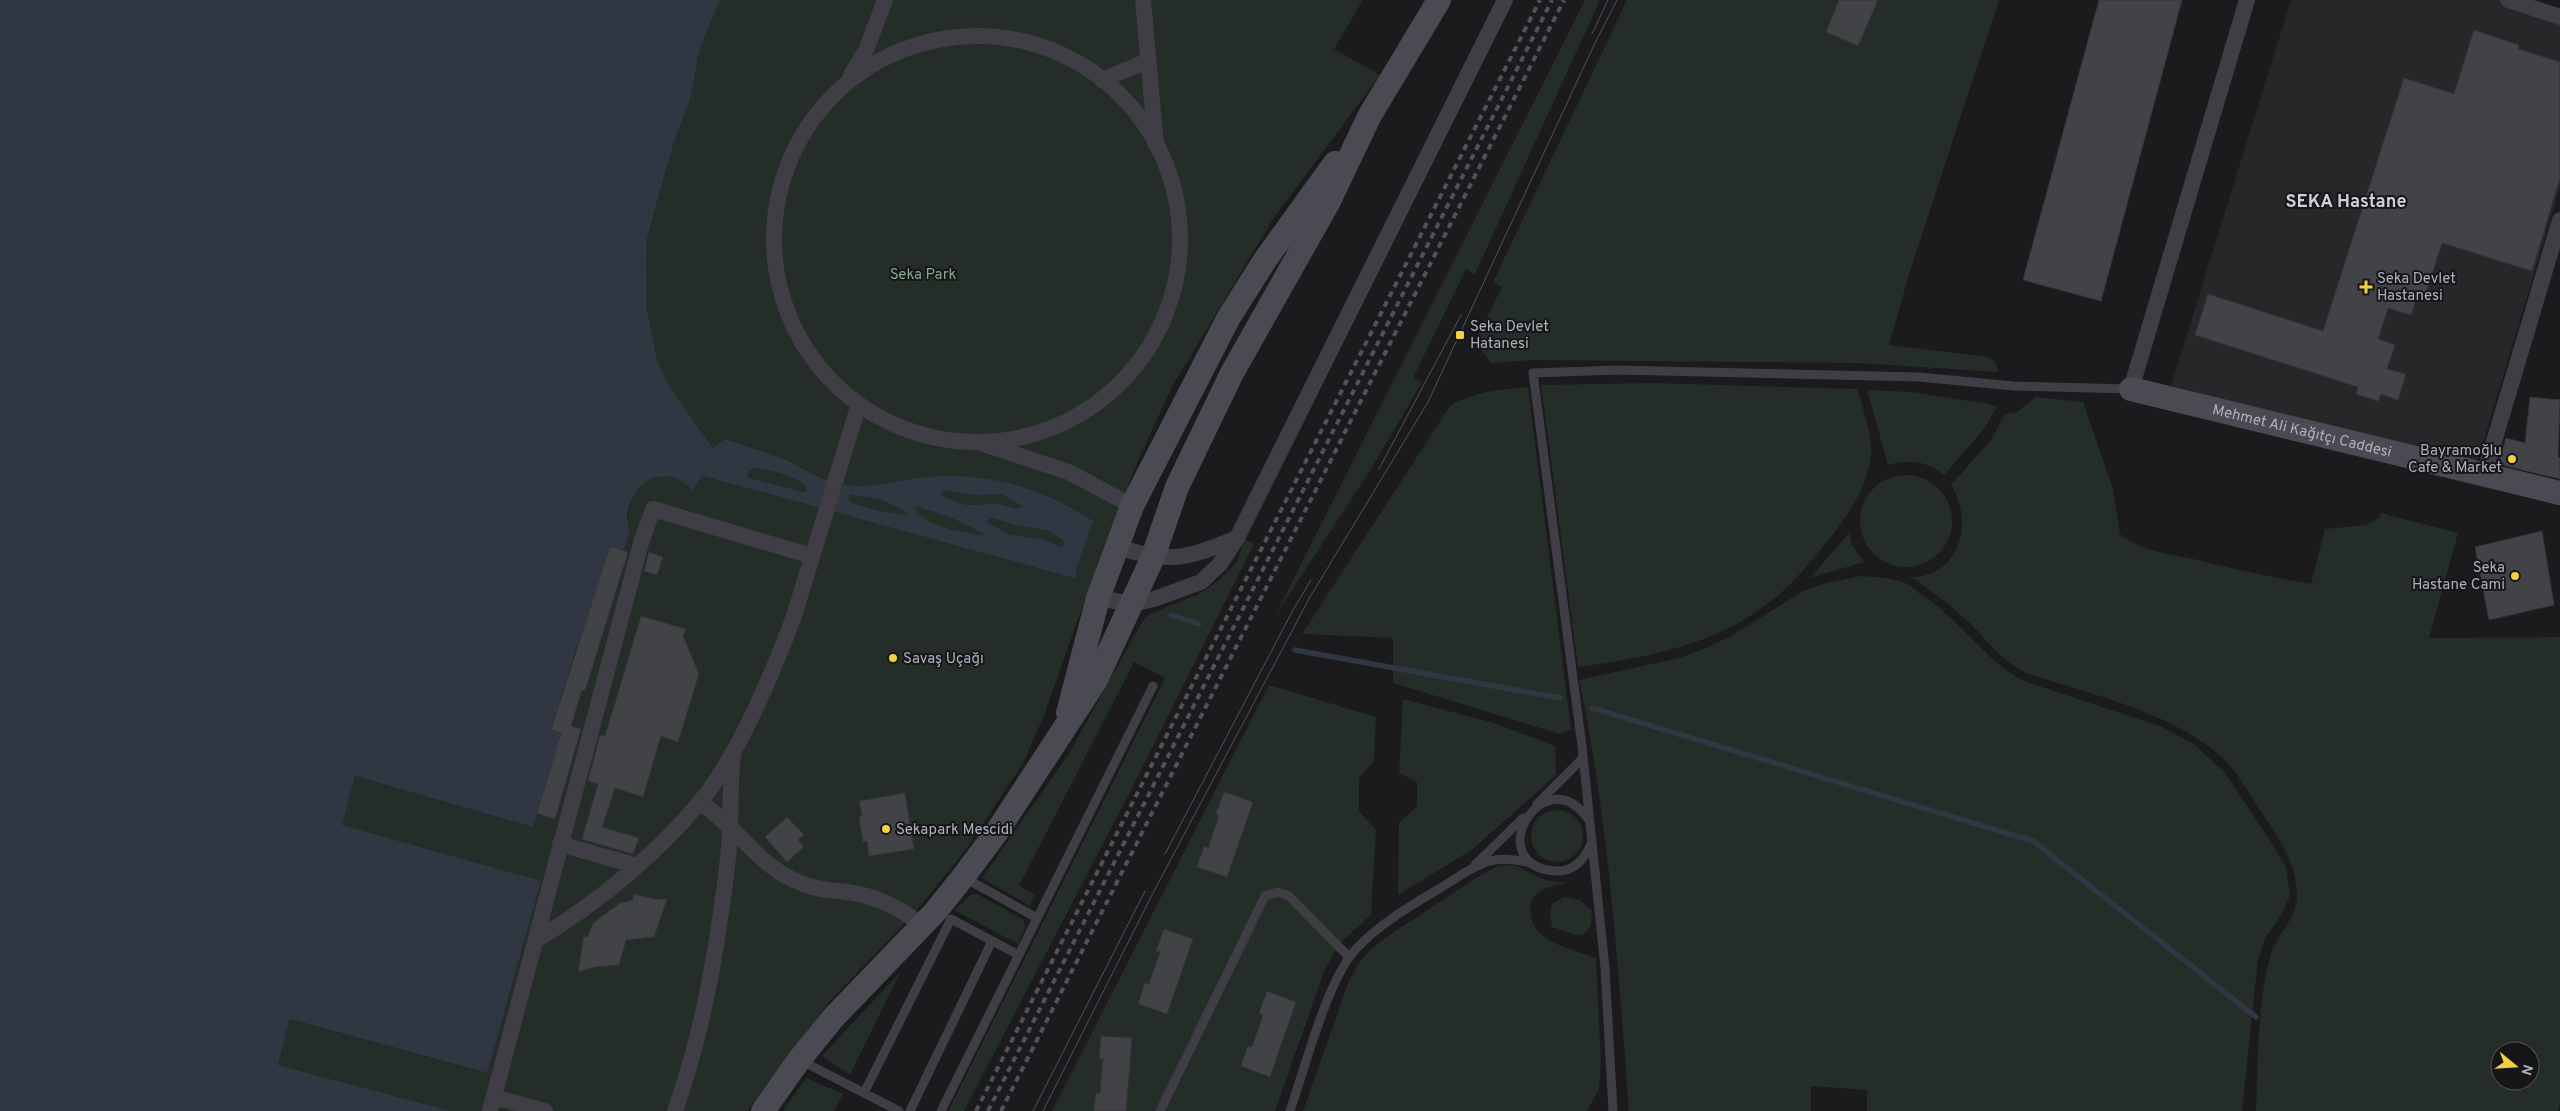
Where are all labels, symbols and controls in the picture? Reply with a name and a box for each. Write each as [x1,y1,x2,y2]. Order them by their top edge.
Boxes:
district label: SEKA Hastane [2285,191,2407,214]
park label: Seka Park [890,266,956,285]
place label: Seka Devlet Hastanesi [2377,270,2456,306]
marker: Seka Devlet Hastanesi [2359,280,2373,294]
place label: Seka Devlet Hatanesi [1470,318,1549,354]
marker: Seka Devlet Hatanesi [1454,329,1466,341]
street label: Mehmet Ali Kağıtçı Caddesi [2210,401,2393,463]
place label: Bayramoğlu Cafe & Market [2408,442,2502,478]
marker: Bayramoğlu Cafe & Market [2506,453,2518,465]
place label: Seka Hastane Cami [2412,559,2505,595]
marker: Seka Hastane Cami [2509,570,2521,582]
place label: Savaş Uçağı [903,650,984,669]
marker: Savaş Uçağı [887,652,899,664]
place label: Sekapark Mescidi [896,821,1013,840]
marker: Sekapark Mescidi [880,823,892,835]
north arrow [2490,1041,2540,1091]
text: N [2516,1062,2536,1077]

